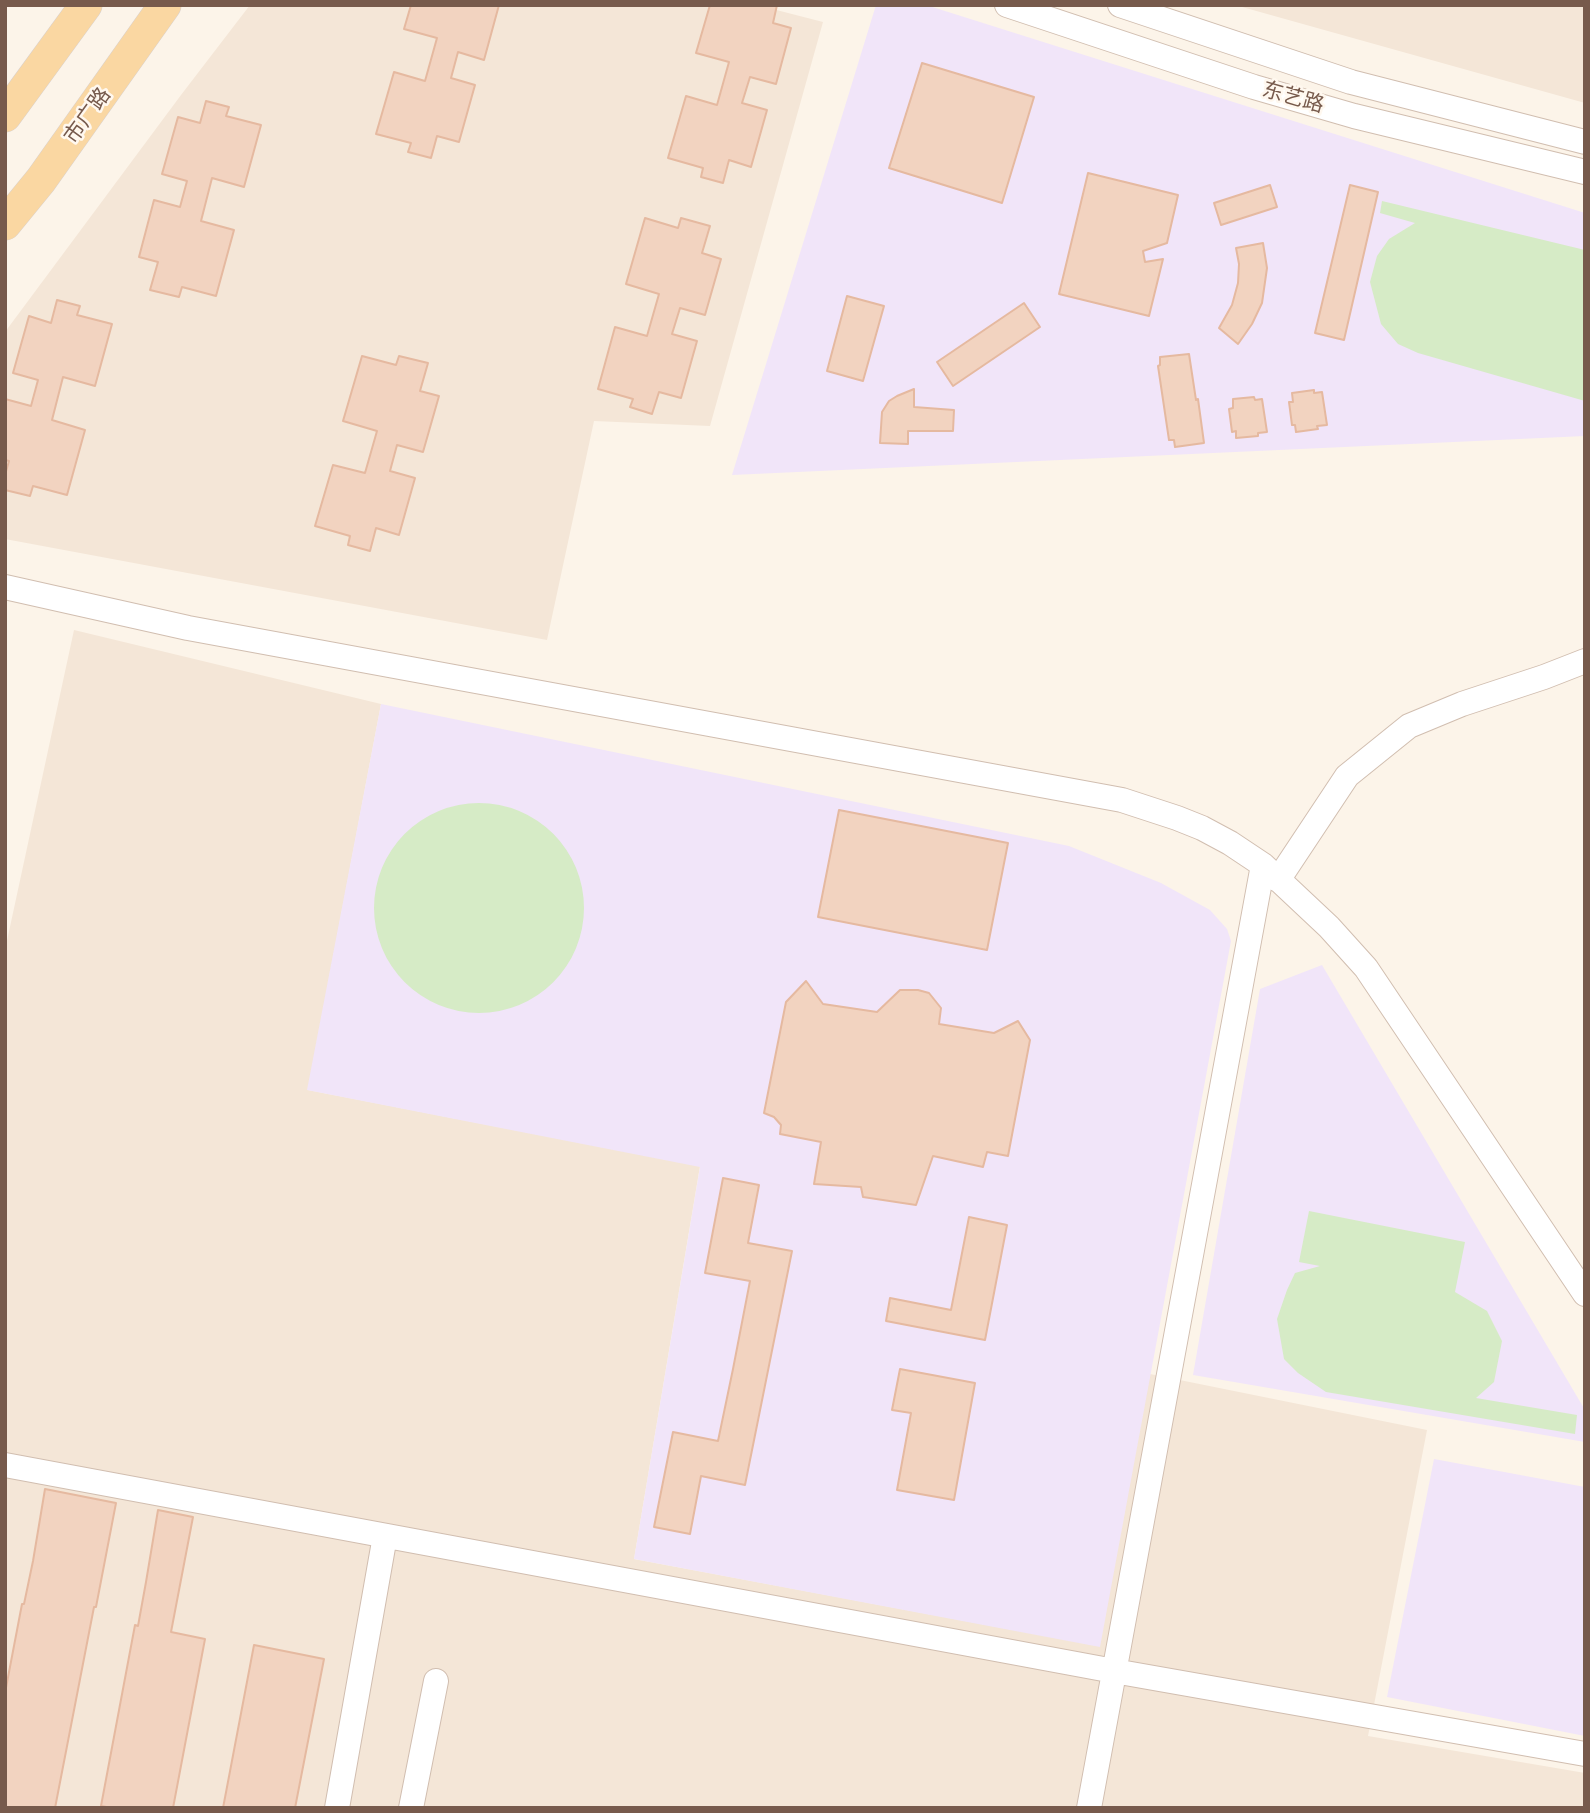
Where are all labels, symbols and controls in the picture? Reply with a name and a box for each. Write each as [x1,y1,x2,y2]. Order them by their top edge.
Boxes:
street label: 东艺路 [1259,77,1327,119]
street label: 市广路 [59,83,117,149]

